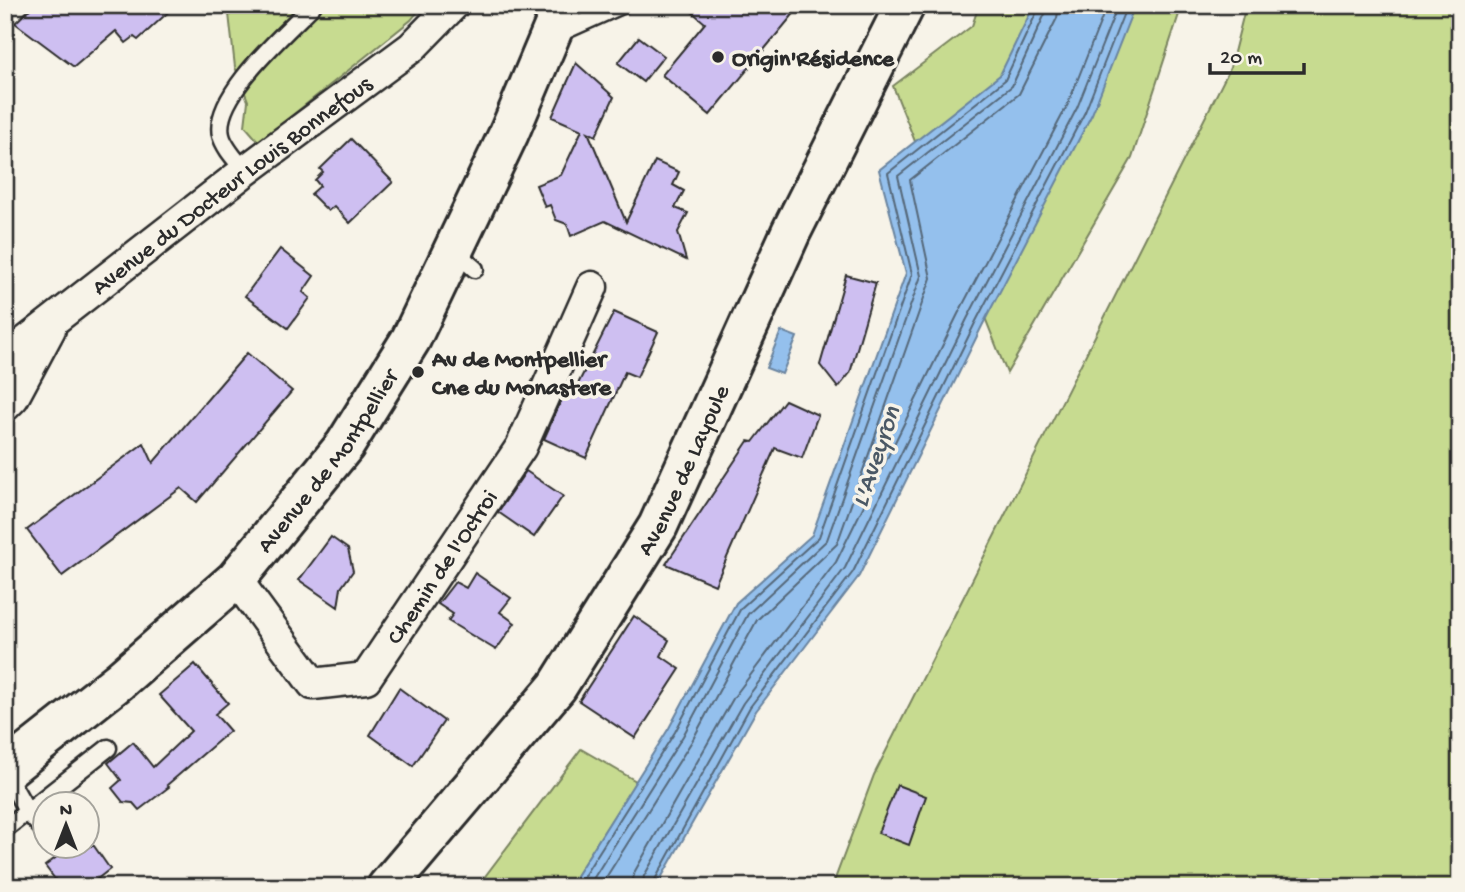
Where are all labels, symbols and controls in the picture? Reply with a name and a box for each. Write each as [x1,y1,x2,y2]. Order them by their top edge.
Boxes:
scale bar [1210,32,1304,76]
place label: Origin'Résidence [732,46,896,75]
text: 20 m [1220,47,1262,72]
marker: Origin'Résidence [710,49,726,65]
street label: Avenue du Docteur Louis Bonnefous [87,70,380,303]
place label: Av de Montpellier Cne du Monastere [431,347,613,404]
street label: Avenue de Montpellier [252,363,408,560]
marker: Av de Montpellier Cne du Monastere [410,364,426,380]
street label: Avenue de Layoule [632,380,738,562]
water label: L'Aveyron [847,403,910,512]
street label: Chemin de l'Octroi [382,486,506,651]
north arrow [32,790,102,860]
text: N [60,800,72,823]

